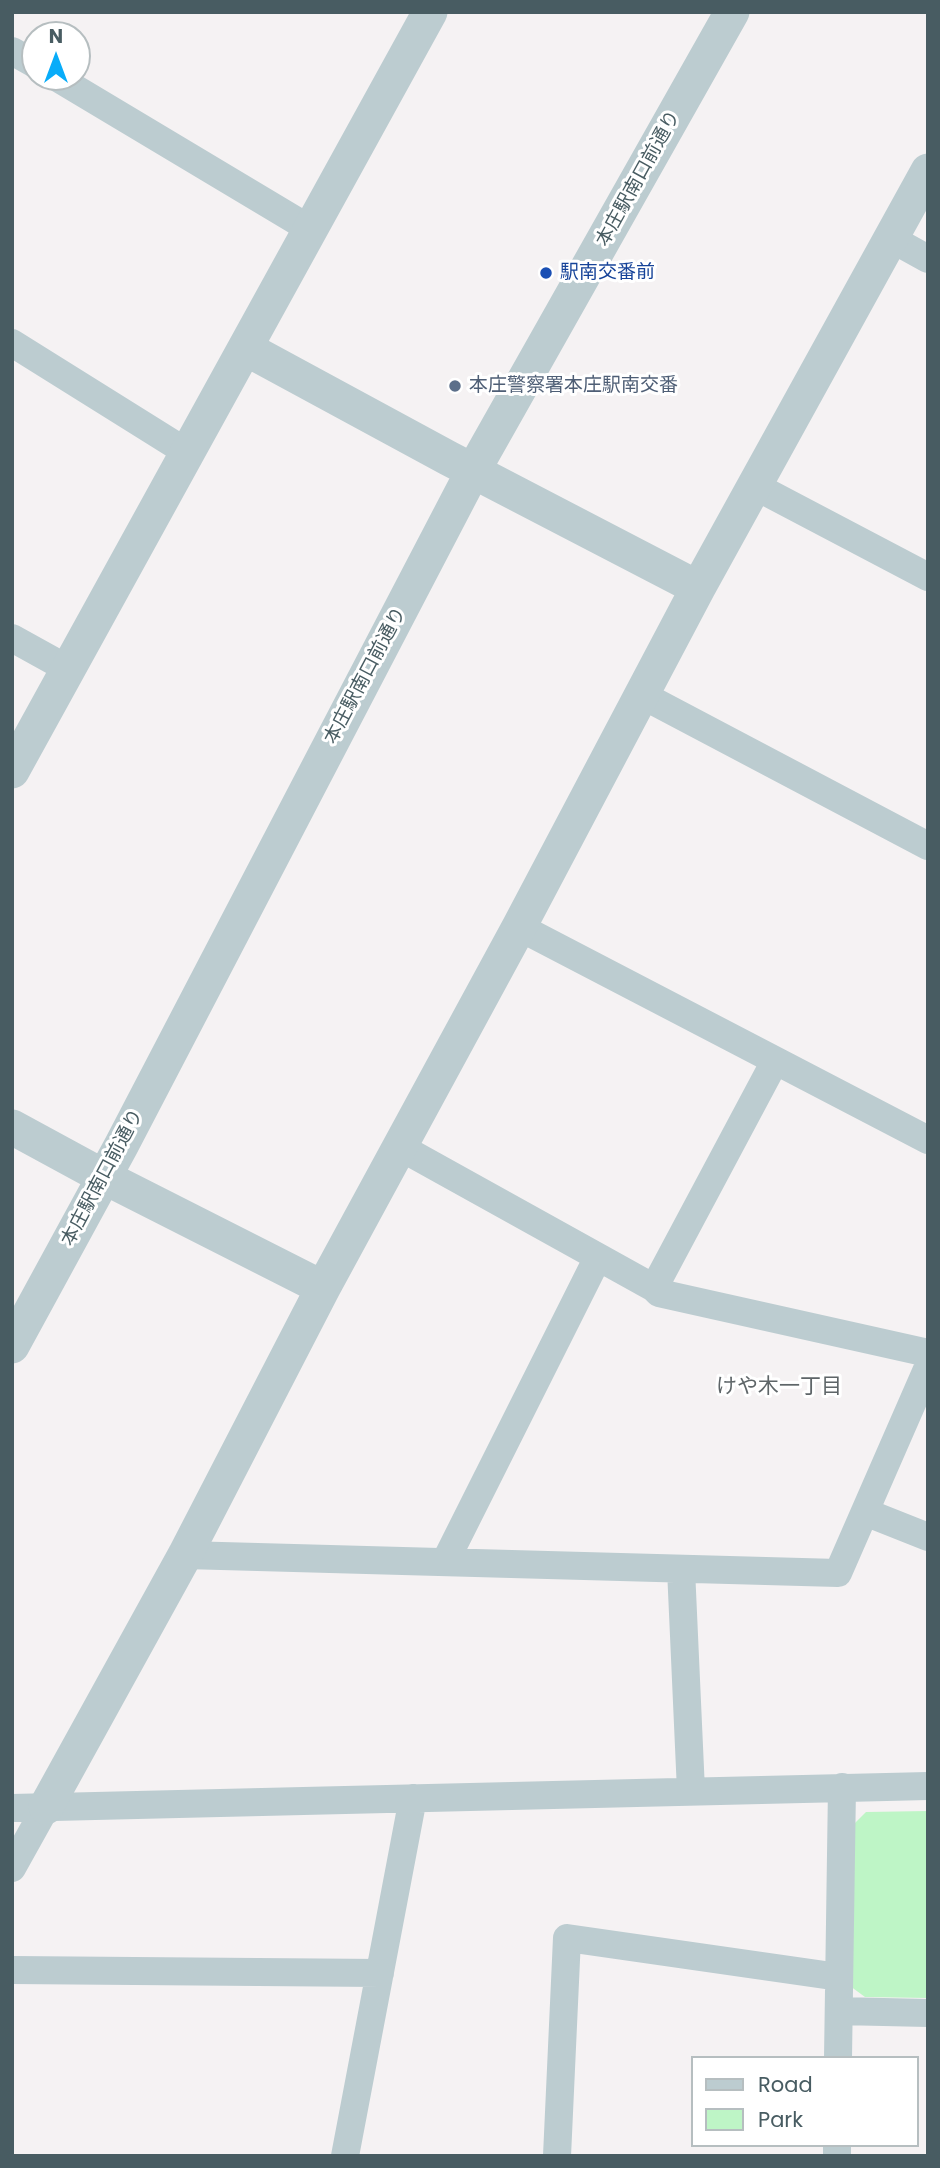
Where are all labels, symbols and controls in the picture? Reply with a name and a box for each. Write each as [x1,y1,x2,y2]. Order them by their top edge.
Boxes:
north arrow [21,21,91,91]
text: N [49,23,63,50]
street label: 本庄駅南口前通り [592,107,686,251]
place label: 駅南交番前 [560,262,655,284]
marker: 駅南交番前 [538,265,554,281]
place label: 本庄警察署本庄駅南交番 [469,375,678,397]
marker: 本庄警察署本庄駅南交番 [447,378,463,394]
street label: 本庄駅南口前通り [320,604,412,748]
street label: 本庄駅南口前通り [57,1106,149,1250]
district label: けや木一丁目 [716,1375,842,1401]
legend [692,2056,919,2147]
text: Road [758,2070,813,2099]
text: Park [758,2105,803,2134]

